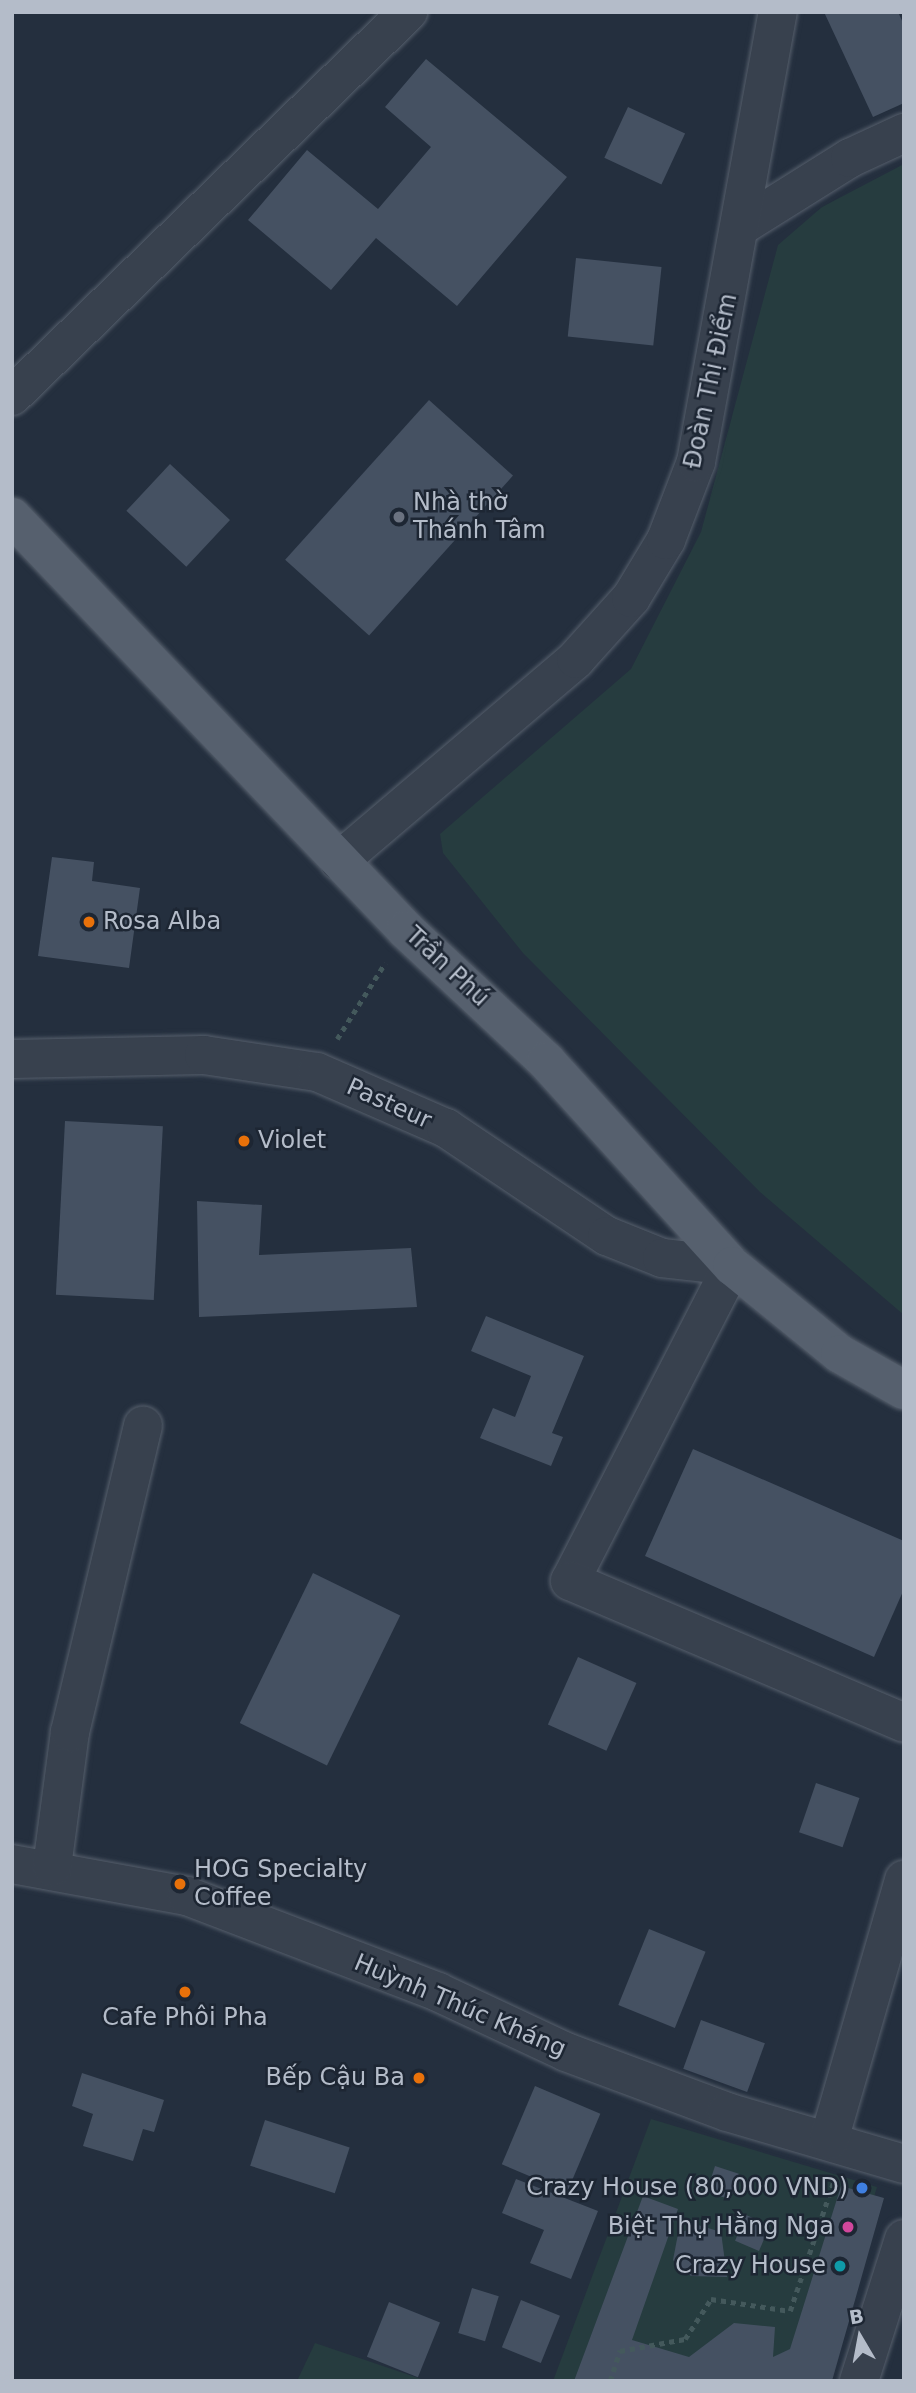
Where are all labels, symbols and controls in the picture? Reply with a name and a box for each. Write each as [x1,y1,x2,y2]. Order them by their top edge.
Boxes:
street label: Đoàn Thị Điểm [678,291,744,471]
place label: Nhà thờ Thánh Tâm [413,489,546,545]
marker: Nhà thờ Thánh Tâm [391,509,407,525]
place label: Rosa Alba [103,908,221,936]
marker: Rosa Alba [81,914,97,930]
street label: Trần Phú [399,921,495,1013]
street label: Pasteur [342,1073,436,1135]
place label: Violet [258,1127,326,1155]
marker: Violet [236,1133,252,1149]
place label: HOG Specialty Coffee [194,1856,367,1912]
marker: HOG Specialty Coffee [172,1876,188,1892]
street label: Huỳnh Thúc Kháng [350,1948,570,2064]
marker: Cafe Phôi Pha [177,1984,193,2000]
place label: Cafe Phôi Pha [102,2004,268,2032]
place label: Bếp Cậu Ba [265,2064,405,2092]
marker: Bếp Cậu Ba [411,2070,427,2086]
place label: Crazy House (80,000 VND) [526,2174,848,2202]
marker: Crazy House (80,000 VND) [854,2180,870,2196]
place label: Biệt Thự Hằng Nga [608,2213,834,2241]
marker: Biệt Thự Hằng Nga [840,2219,856,2235]
place label: Crazy House [675,2252,826,2280]
marker: Crazy House [832,2258,848,2274]
north arrow [825,2302,895,2372]
text: B [847,2304,865,2328]

